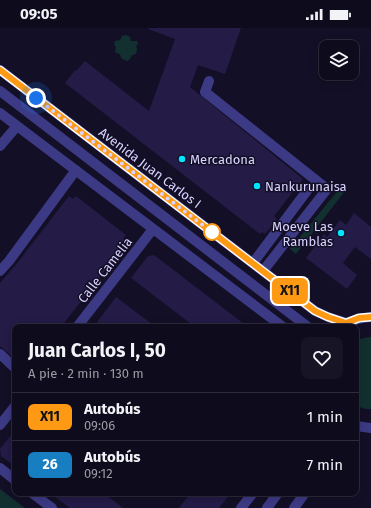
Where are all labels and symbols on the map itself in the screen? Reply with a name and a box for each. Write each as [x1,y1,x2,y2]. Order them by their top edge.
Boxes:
your location [26,88,46,108]
street label: Avenida Juan Carlos I [96,125,204,211]
place label: Mercadona [190,152,255,167]
marker: Mercadona [177,154,187,164]
place label: Nankurunaisa [265,179,347,194]
marker: Nankurunaisa [252,181,262,191]
place label: Moeve Las Ramblas [272,219,333,249]
unlabelled marker [203,223,221,241]
marker: Moeve Las Ramblas [336,228,346,238]
street label: Calle Camelia [75,234,135,306]
line badge: X11 [267,278,313,304]

